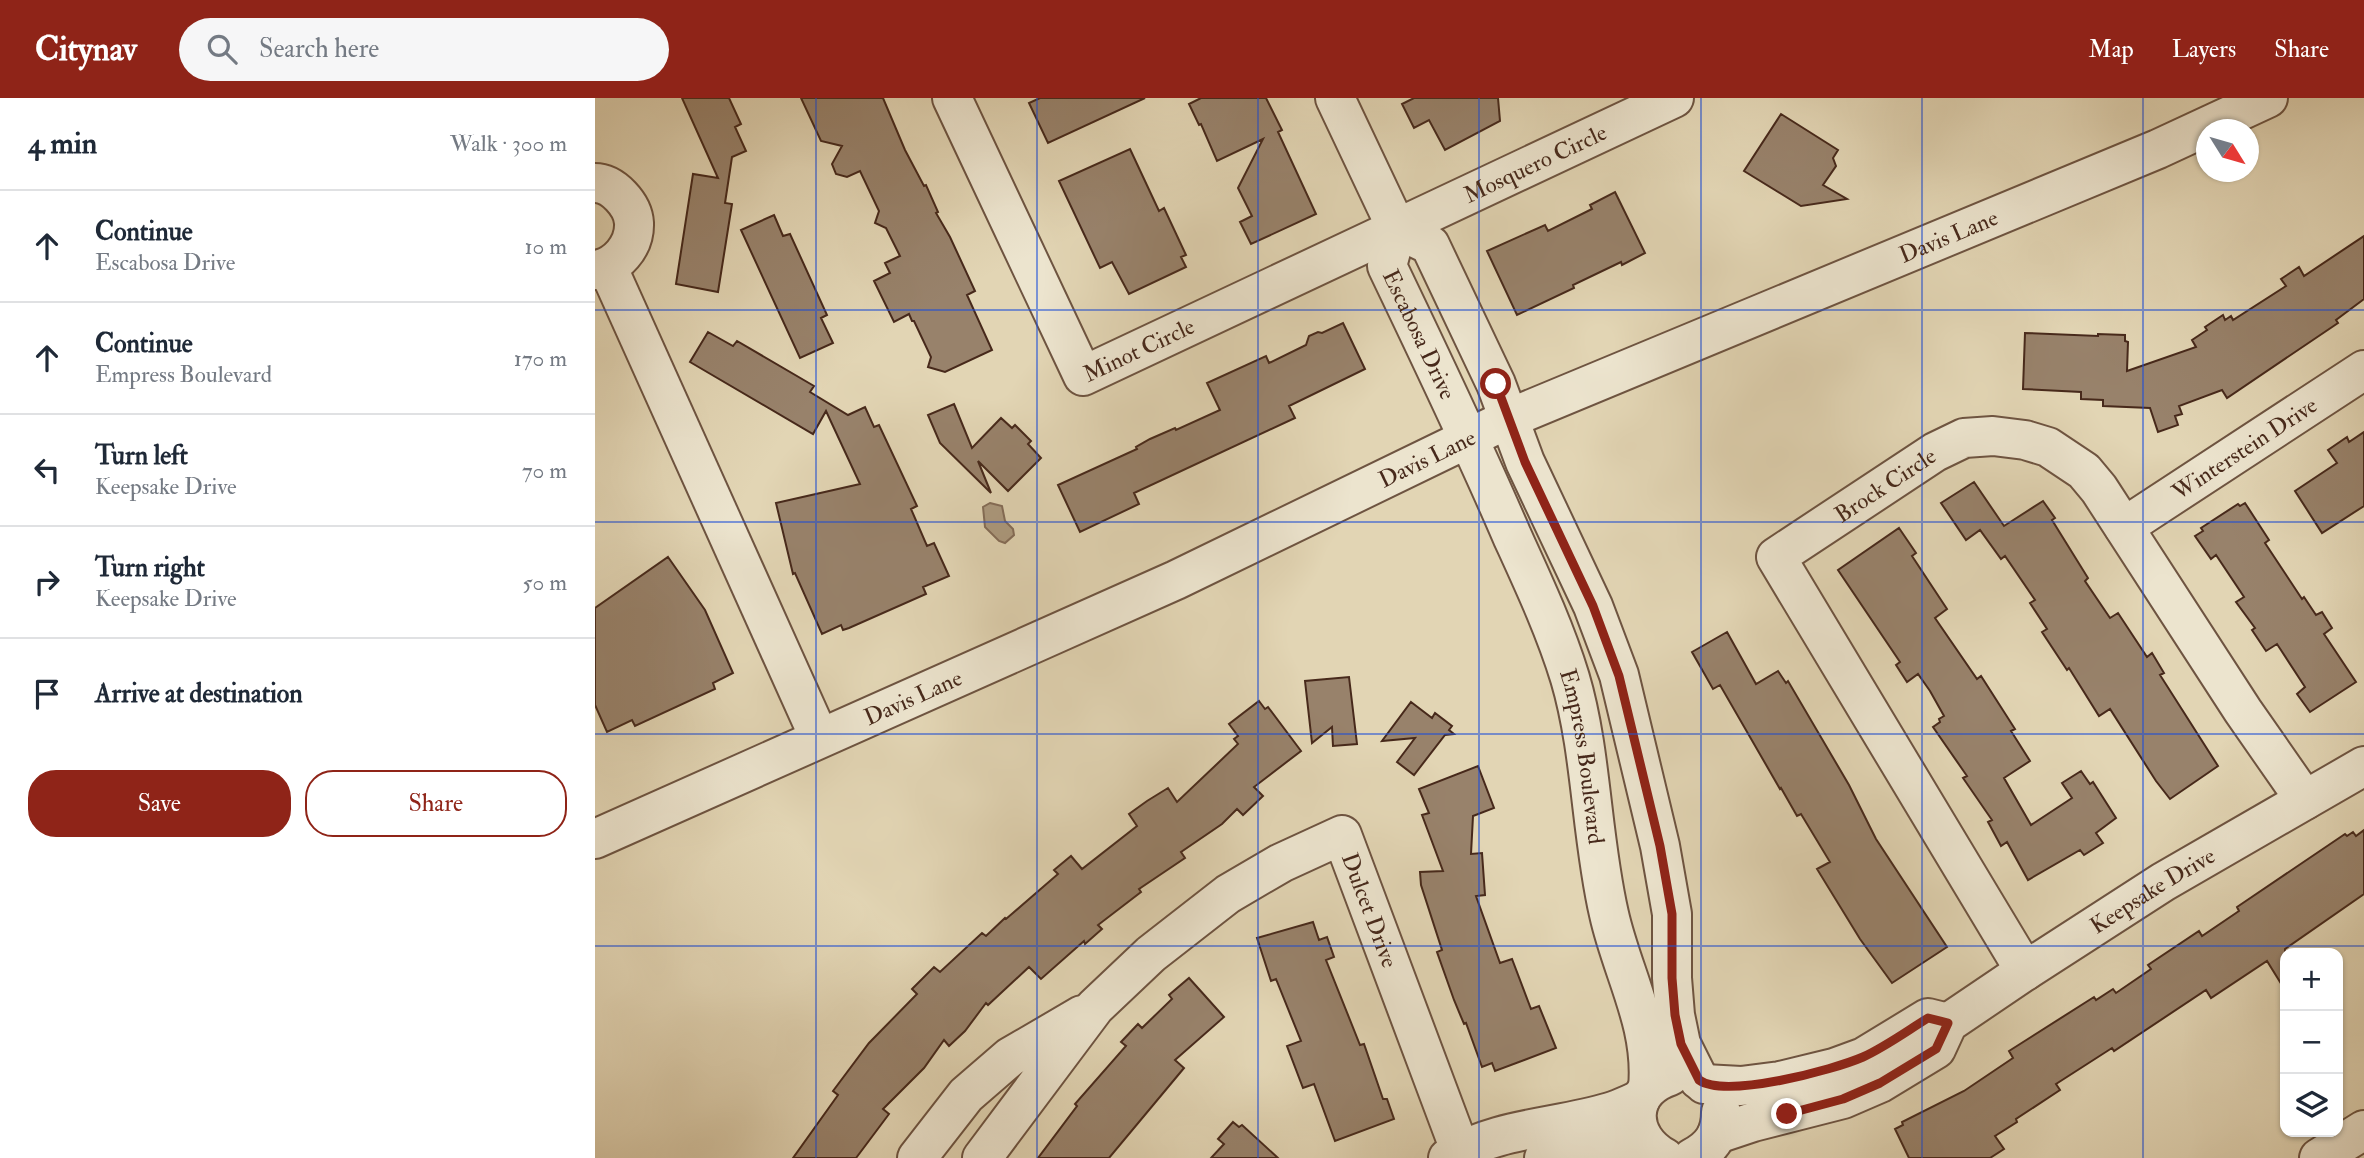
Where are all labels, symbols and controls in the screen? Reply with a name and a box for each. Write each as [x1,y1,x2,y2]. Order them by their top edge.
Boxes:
search box [179,18,669,81]
text: Citynav [35,29,137,70]
icon: search [203,30,241,68]
text: Search here [259,33,379,65]
text: Map [2089,34,2134,65]
text: Layers [2172,34,2236,65]
text: Share [2274,34,2329,65]
street label: Mosquero Circle [1459,117,1612,209]
north arrow [2196,119,2259,182]
text: 4 min [28,125,97,162]
text: Walk · 300 m [450,129,567,158]
street label: Davis Lane [1895,202,2002,269]
text: Continue [95,216,193,248]
icon: ahead [28,227,66,265]
text: 10 m [524,232,567,261]
text: Escabosa Drive [95,248,235,277]
street label: Escabosa Drive [1376,265,1463,404]
street label: Minot Circle [1079,311,1199,388]
text: Continue [95,328,193,360]
icon: ahead [28,339,66,377]
text: 170 m [514,344,567,373]
text: Empress Boulevard [95,360,272,389]
route start [1480,368,1511,399]
street label: Winterstein Drive [2166,390,2323,507]
street label: Davis Lane [1374,422,1480,494]
text: Turn left [95,440,188,472]
street label: Brock Circle [1829,441,1942,529]
icon: left [28,451,66,489]
text: 70 m [522,456,567,485]
text: Keepsake Drive [95,472,237,501]
text: Turn right [95,552,205,584]
icon: right [28,563,66,601]
text: 50 m [523,568,567,597]
text: Keepsake Drive [95,584,237,613]
street label: Davis Lane [859,663,967,732]
street label: Empress Boulevard [1554,665,1611,846]
icon: arrive [28,675,66,713]
text: Arrive at destination [95,678,303,710]
button: Save [28,770,291,837]
button: Share [305,770,567,837]
street label: Keepsake Drive [2084,841,2220,940]
street label: Dulcet Drive [1335,849,1405,972]
map controls [2280,948,2343,1137]
button: + [2280,948,2343,1011]
button: − [2280,1011,2343,1074]
button: layers [2280,1074,2343,1137]
route end [1771,1098,1802,1129]

